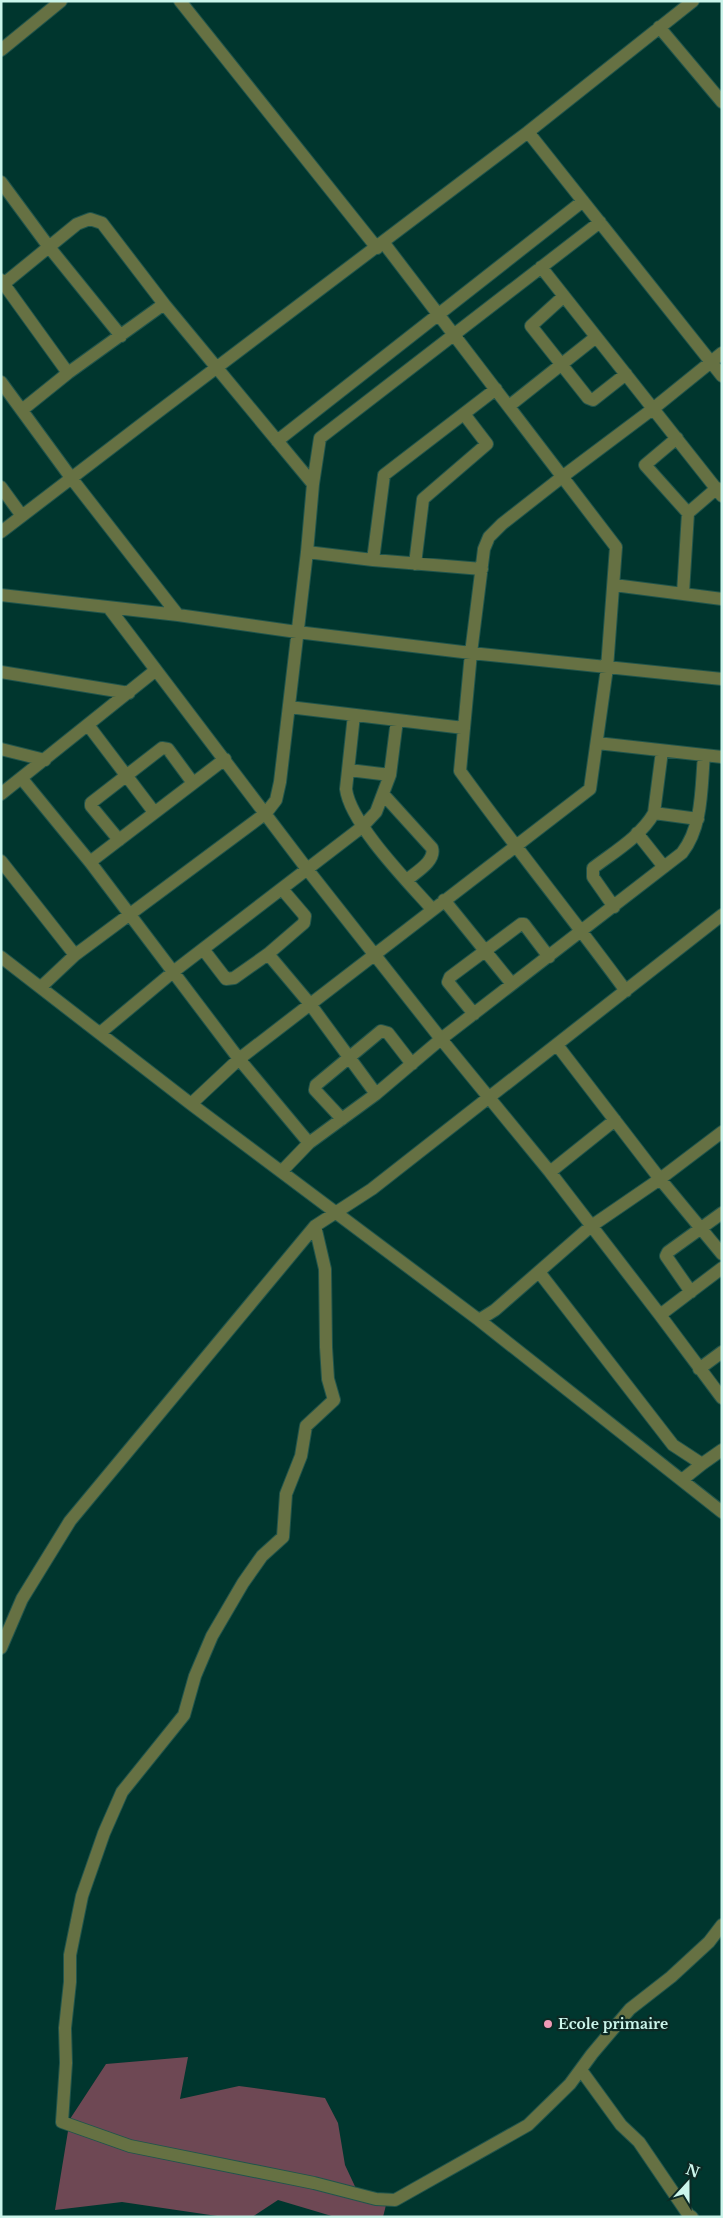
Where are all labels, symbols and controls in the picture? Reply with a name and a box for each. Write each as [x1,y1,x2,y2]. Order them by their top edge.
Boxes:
place label: Ecole primaire [558,2015,668,2033]
marker: Ecole primaire [542,2018,554,2030]
north arrow [663,2158,713,2208]
text: N [683,2160,702,2182]

